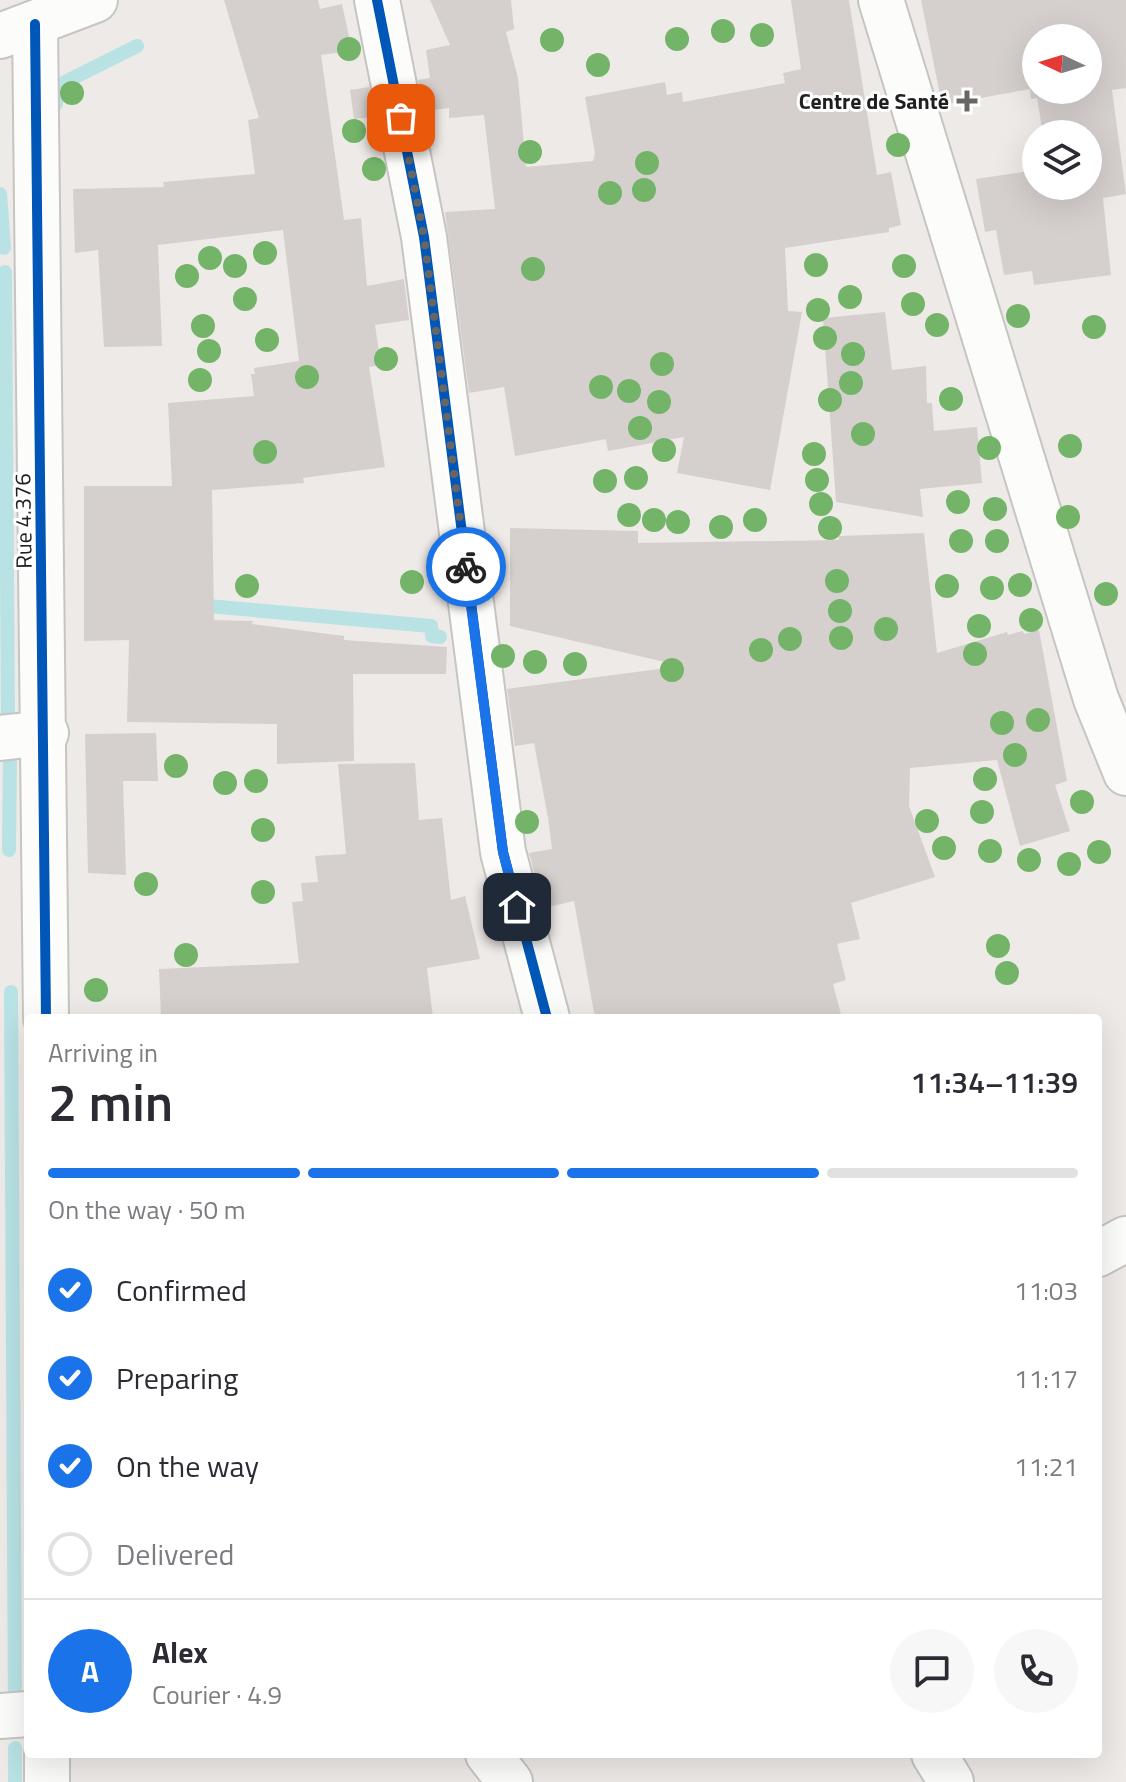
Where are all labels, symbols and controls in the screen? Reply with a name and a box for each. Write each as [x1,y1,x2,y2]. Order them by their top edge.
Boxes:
north arrow [1022,24,1102,104]
map controls [1022,24,1102,200]
pin [367,84,435,152]
place label: Centre de Santé [799,84,949,118]
marker: Centre de Santé [956,90,978,112]
icon: bag [379,96,423,140]
button: layers [1022,120,1102,200]
street label: Rue 4.376 [5,473,41,569]
courier [426,527,506,607]
icon: bike [444,545,488,589]
pin [483,873,551,941]
icon: home [495,885,539,929]
text: Arriving in [48,1033,158,1072]
text: 11:34–11:39 [911,1059,1078,1105]
text: 2 min [48,1062,173,1141]
text: On the way · 50 m [48,1190,246,1229]
text: Confirmed [116,1267,247,1313]
icon: check [48,1268,92,1312]
text: 11:03 [1014,1271,1078,1310]
text: Preparing [116,1355,238,1401]
icon: check [48,1356,92,1400]
text: 11:17 [1014,1359,1078,1398]
text: On the way [116,1443,259,1489]
icon: check [48,1444,92,1488]
text: 11:21 [1014,1447,1078,1486]
text: Delivered [116,1531,234,1577]
text: Alex [152,1629,208,1675]
button: chat [890,1629,974,1713]
button: phone [994,1629,1078,1713]
text: A [81,1648,99,1694]
text: Courier · 4.9 [152,1675,282,1714]

